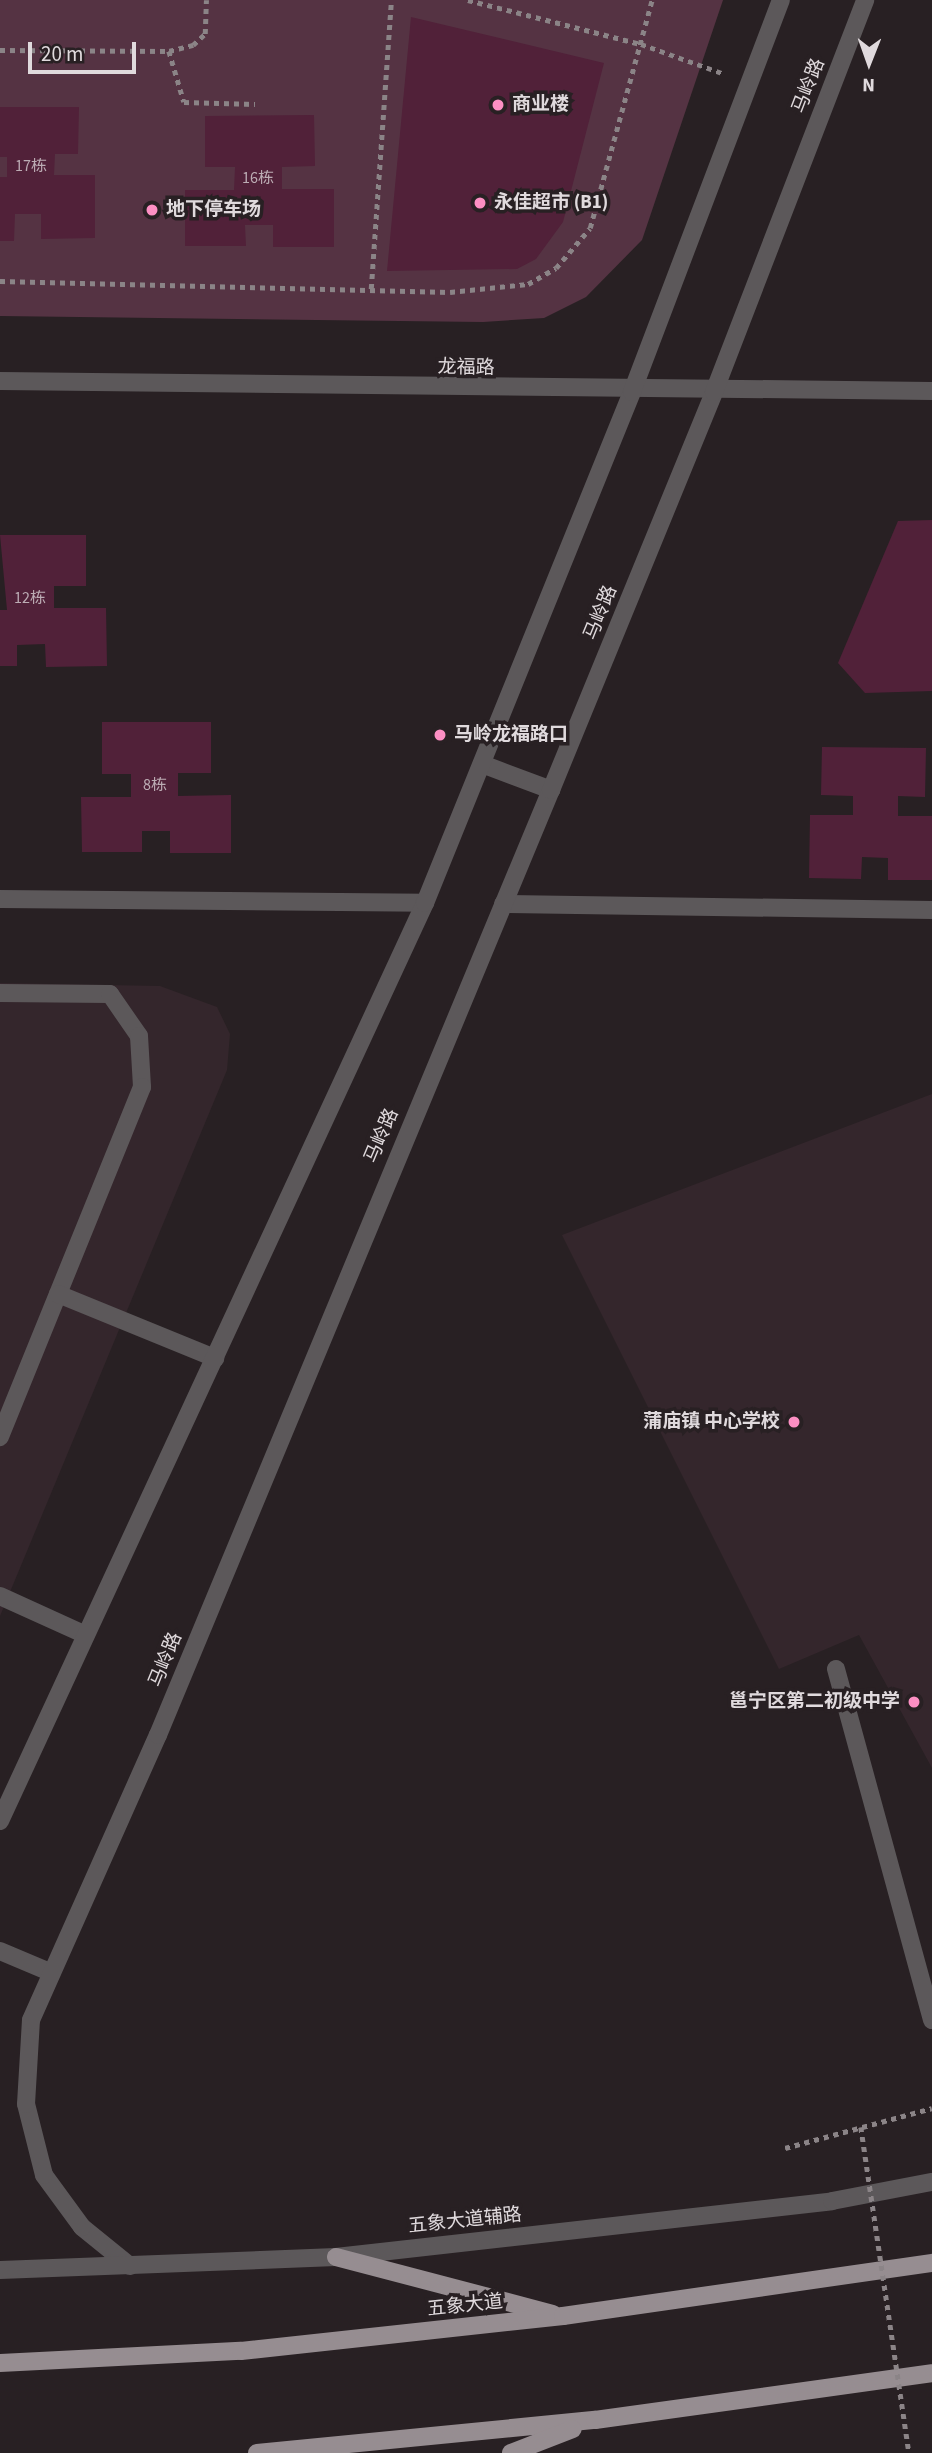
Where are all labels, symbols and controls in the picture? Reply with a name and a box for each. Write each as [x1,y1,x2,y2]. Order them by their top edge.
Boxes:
scale bar [32,28,140,72]
north arrow [834,28,904,98]
text: 20 m [41,39,83,69]
street label: 马岭路 [788,55,830,117]
text: N [862,71,875,98]
place label: 商业楼 [512,94,569,116]
marker: 商业楼 [490,97,506,113]
house number: 17栋 [15,156,47,176]
house number: 16栋 [242,168,274,188]
place label: 永佳超市 (B1) [494,192,608,214]
marker: 永佳超市 (B1) [472,195,488,211]
place label: 地下停车场 [166,199,261,221]
marker: 地下停车场 [144,202,160,218]
street label: 龙福路 [437,356,495,380]
street label: 马岭路 [580,582,622,644]
house number: 12栋 [14,588,46,608]
place label: 马岭龙福路口 [454,724,568,746]
marker: 马岭龙福路口 [432,727,448,743]
house number: 8栋 [143,775,167,795]
street label: 马岭路 [360,1105,404,1167]
place label: 蒲庙镇 中心学校 [643,1411,780,1433]
marker: 蒲庙镇 中心学校 [786,1414,802,1430]
street label: 马岭路 [145,1629,187,1691]
place label: 邕宁区第二初级中学 [729,1691,900,1713]
marker: 邕宁区第二初级中学 [906,1694,922,1710]
street label: 五象大道辅路 [407,2204,523,2238]
street label: 五象大道 [426,2291,504,2321]

